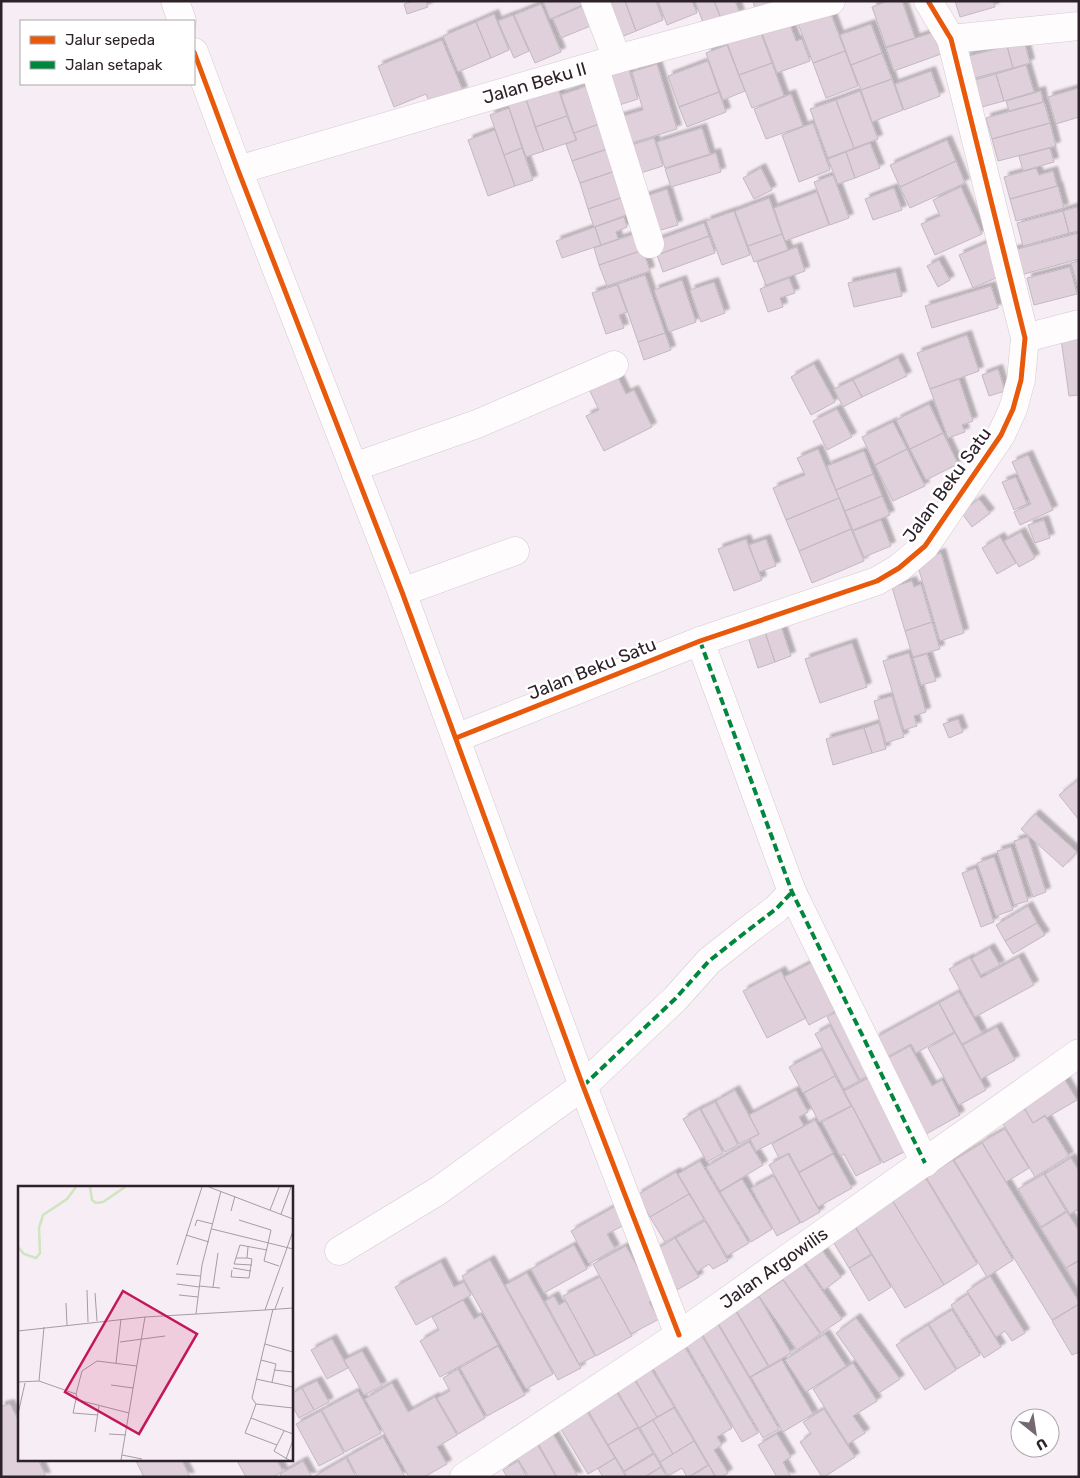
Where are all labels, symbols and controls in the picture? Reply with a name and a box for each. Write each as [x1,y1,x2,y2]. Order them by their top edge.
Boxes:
legend [20,20,195,85]
text: Jalur sepeda [65,31,155,49]
text: Jalan setapak [65,56,163,74]
street label: Jalan Beku II [480,57,589,109]
street label: Jalan Beku Satu [898,423,996,547]
street label: Jalan Beku Satu [525,633,659,705]
inset map [18,1186,292,1460]
street label: Jalan Argowilis [716,1222,832,1313]
north arrow [1010,1408,1060,1458]
text: U [1033,1434,1050,1454]

